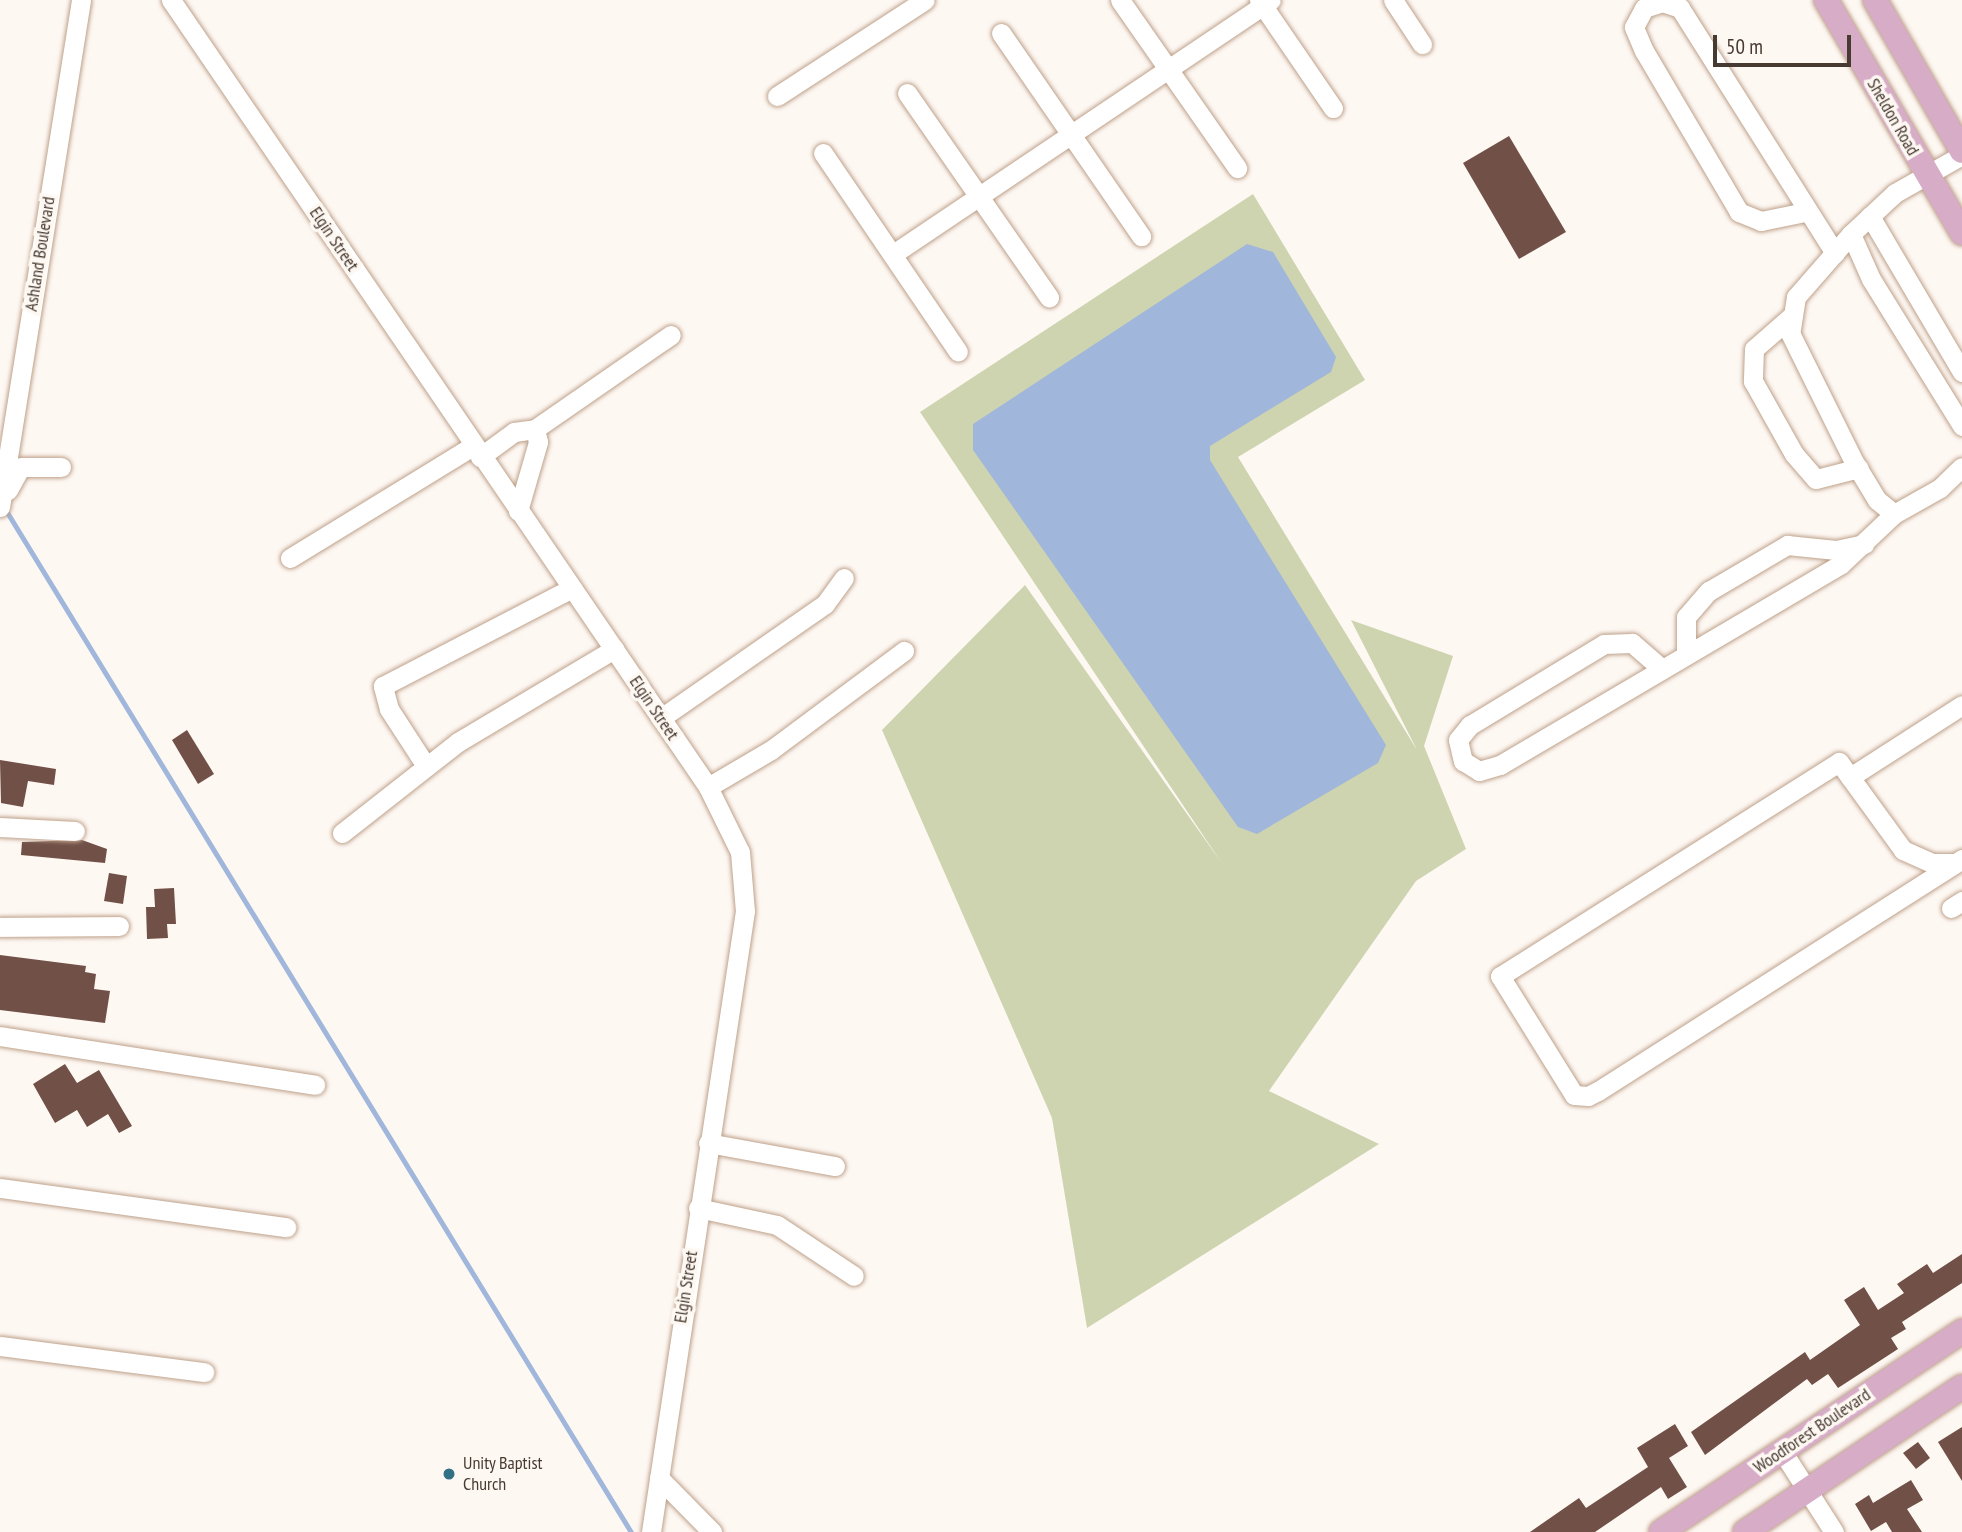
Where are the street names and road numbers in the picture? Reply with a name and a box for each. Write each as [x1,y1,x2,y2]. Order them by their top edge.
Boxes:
street label: Sheldon Road [1862,75,1924,159]
street label: Ashland Boulevard [20,195,60,313]
street label: Elgin Street [305,203,363,275]
street label: Elgin Street [625,672,683,744]
street label: Elgin Street [670,1249,702,1325]
street label: Woodforest Boulevard [1749,1384,1875,1478]

